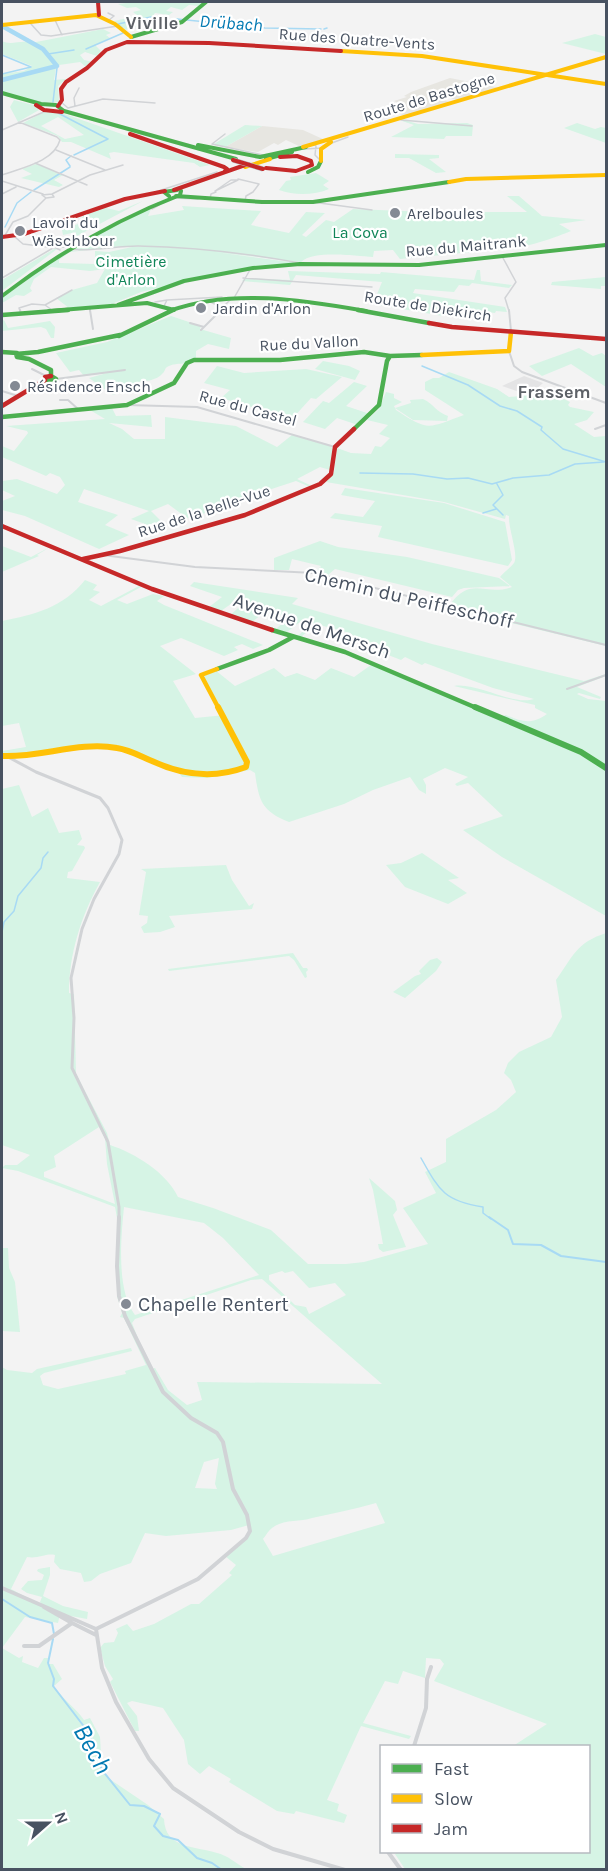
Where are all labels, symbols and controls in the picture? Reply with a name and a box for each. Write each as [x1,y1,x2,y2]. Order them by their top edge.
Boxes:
water label: Drübach [199,10,263,36]
district label: Viville [126,12,178,34]
street label: Rue des Quatre-Vents [278,24,436,54]
street label: Route de Bastogne [361,68,497,126]
place label: Arelboules [407,204,484,223]
marker: Arelboules [388,206,402,220]
place label: Lavoir du Wäschbour [32,213,115,250]
park label: La Cova [332,223,388,242]
marker: Lavoir du Wäschbour [13,224,27,238]
street label: Rue du Maitrank [405,231,527,261]
park label: Cimetière d'Arlon [96,252,166,289]
street label: Route de Diekirch [363,287,493,325]
place label: Jardin d'Arlon [213,299,311,318]
marker: Jardin d'Arlon [194,301,208,315]
street label: Rue du Vallon [259,331,359,355]
place label: Résidence Ensch [27,377,151,396]
marker: Résidence Ensch [8,379,22,393]
district label: Frassem [517,381,591,403]
street label: Rue du Castel [197,386,299,430]
street label: Rue de la Belle-Vue [135,481,273,541]
street label: Chemin du Peiffeschoff [302,563,516,633]
street label: Avenue de Mersch [230,588,394,664]
place label: Chapelle Rentert [138,1293,289,1316]
marker: Chapelle Rentert [119,1297,133,1311]
water label: Bech [67,1718,119,1780]
legend [380,1745,590,1853]
text: Fast [434,1758,469,1780]
text: Slow [434,1788,473,1810]
north arrow [18,1793,78,1853]
text: N [51,1809,72,1827]
text: Jam [434,1818,468,1840]

